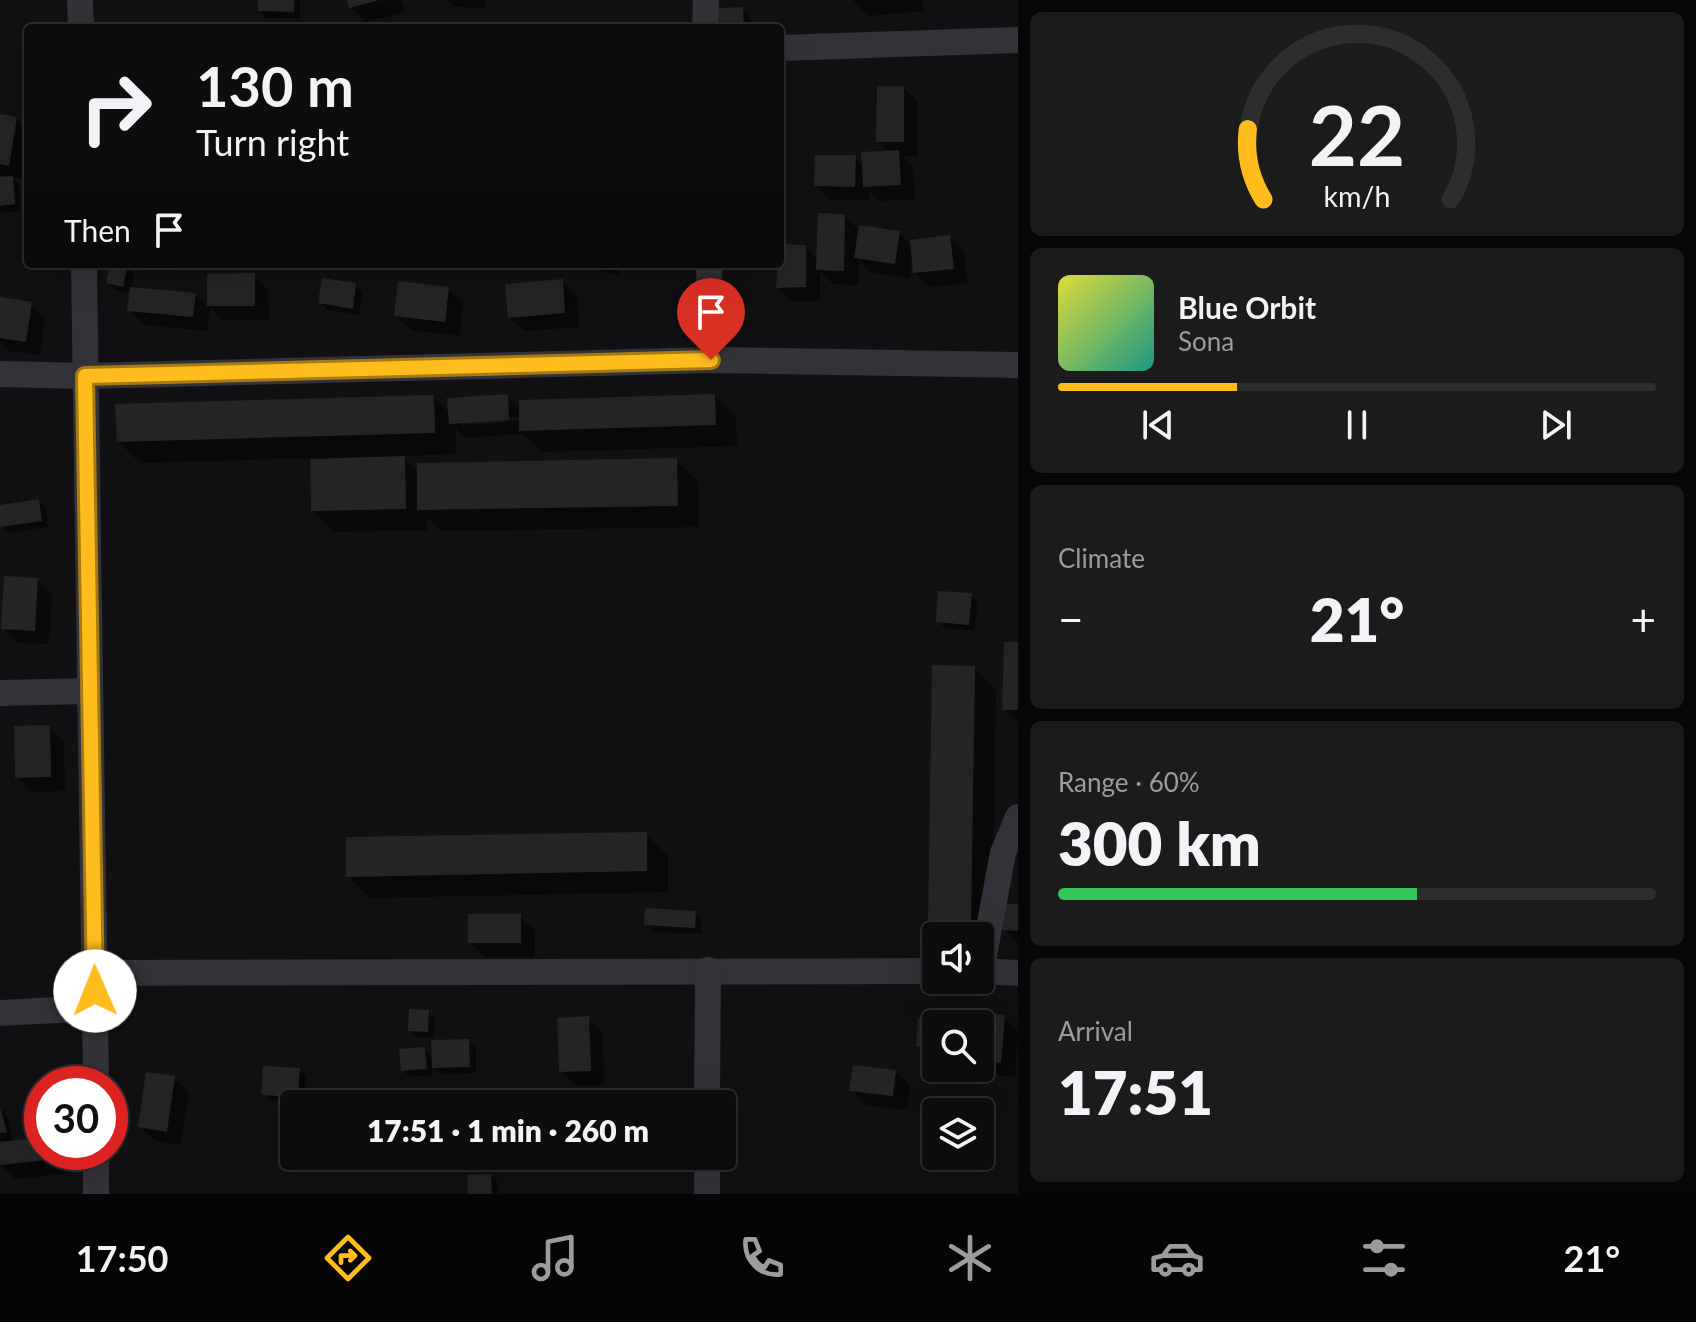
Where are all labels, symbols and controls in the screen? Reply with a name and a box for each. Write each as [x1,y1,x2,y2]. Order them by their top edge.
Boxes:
text: 130 m [196,52,354,119]
icon: right [64,56,168,160]
text: 22 [1309,84,1405,184]
text: Turn right [196,120,349,164]
text: km/h [1324,179,1390,213]
icon: arrive [147,208,191,252]
text: Then [64,212,131,248]
pin [677,278,745,360]
text: Blue Orbit [1178,289,1316,325]
icon: arrive [689,290,733,334]
text: Sona [1178,325,1234,357]
icon: previous [1136,403,1180,447]
icon: pause [1335,403,1379,447]
icon: next [1534,403,1578,447]
text: Climate [1058,542,1145,574]
text: 21° [1310,583,1404,655]
text: − [1058,593,1084,645]
text: + [1630,593,1656,645]
text: Range · 60% [1058,766,1200,798]
text: 300 km [1058,807,1261,879]
map controls [922,922,994,1170]
button: sound [922,922,994,994]
position arrow [53,949,137,1033]
button: search [922,1010,994,1082]
text: Arrival [1058,1015,1133,1047]
text: 17:51 [1058,1056,1213,1128]
speed limit sign: 30 [24,1066,128,1170]
button: layers [922,1098,994,1170]
text: 17:51 · 1 min · 260 m [367,1112,649,1148]
icon: directions [320,1230,376,1286]
icon: music [527,1230,583,1286]
icon: phone [734,1230,790,1286]
icon: climate [942,1230,998,1286]
icon: car [1149,1230,1205,1286]
icon: filters [1356,1230,1412,1286]
text: 17:50 [76,1236,168,1280]
text: 21° [1564,1236,1620,1280]

